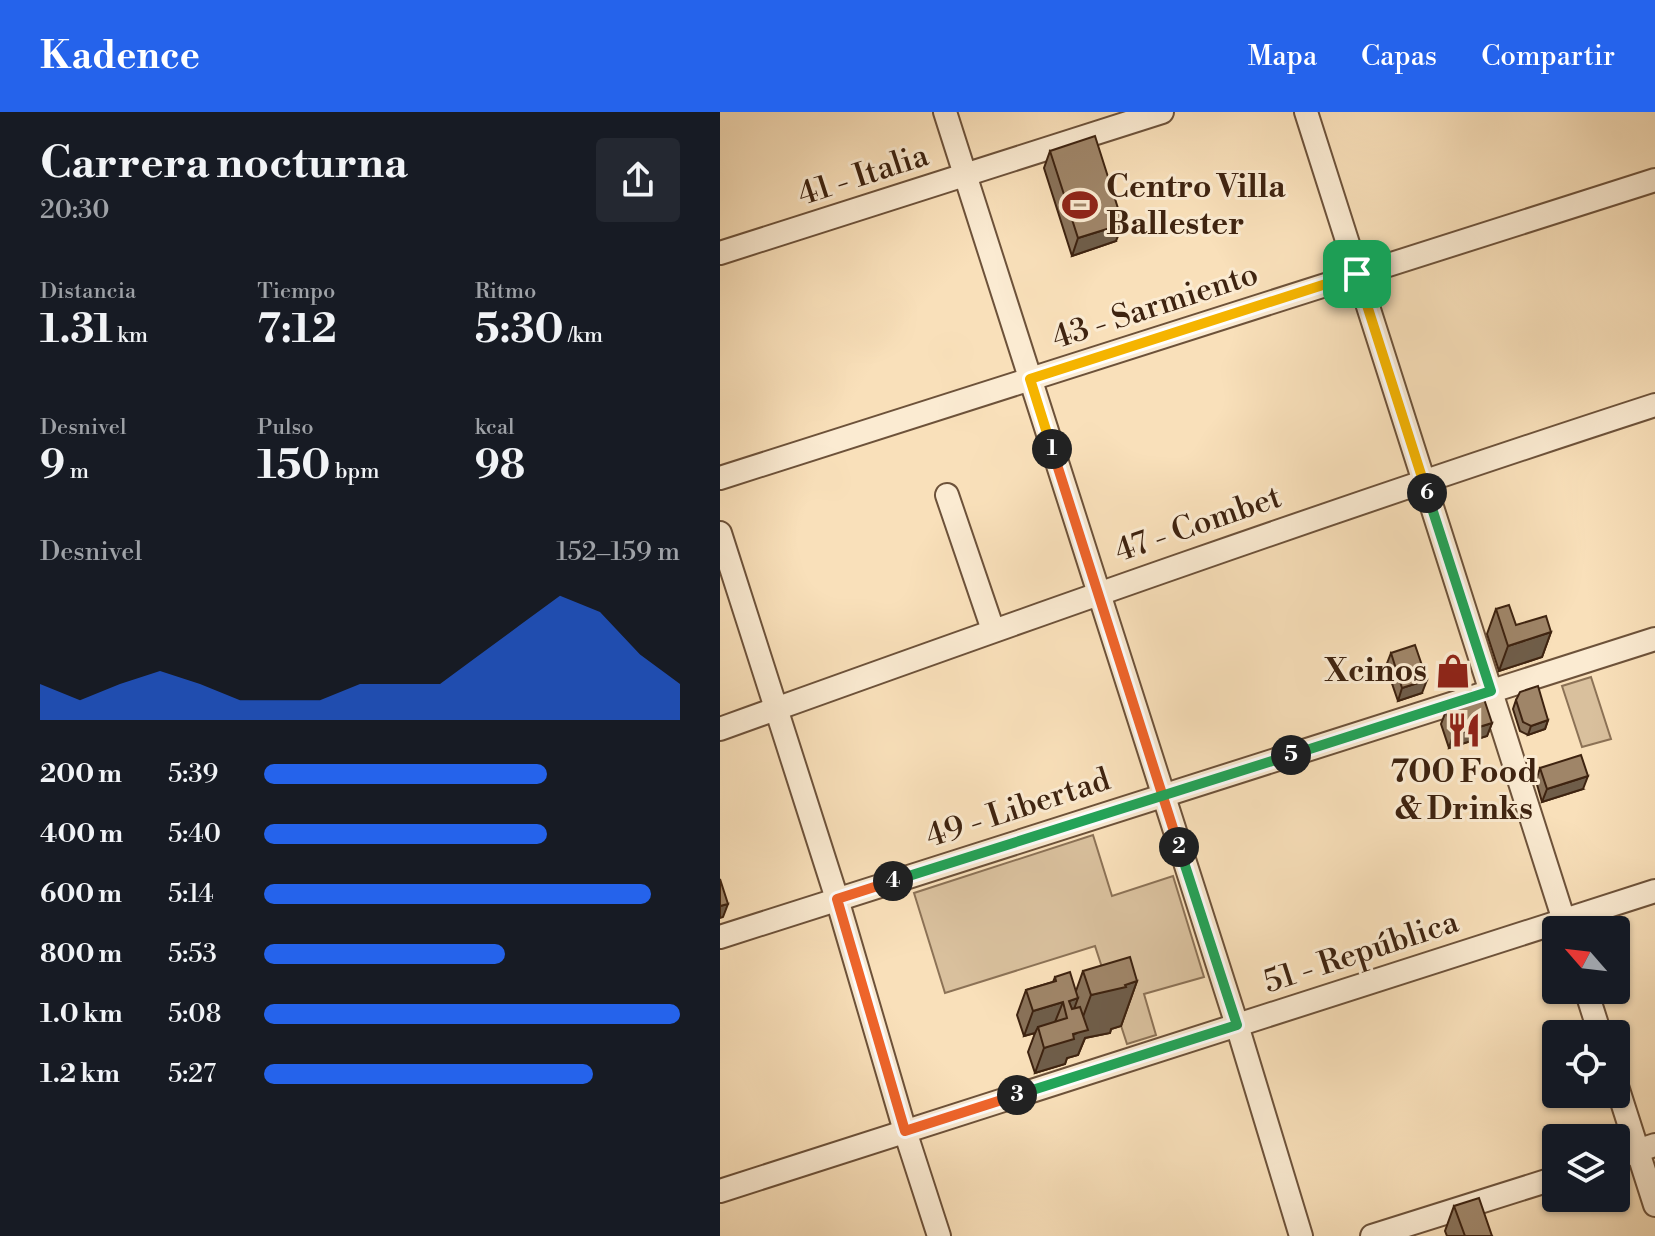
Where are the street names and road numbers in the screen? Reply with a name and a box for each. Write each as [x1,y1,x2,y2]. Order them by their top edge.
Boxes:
street label: 41 - Italia [793,135,934,215]
street label: 43 - Sarmiento [1047,254,1263,358]
street label: 47 - Combet [1109,477,1287,571]
street label: 49 - Libertad [921,759,1115,857]
street label: 51 - República [1258,901,1464,1002]

